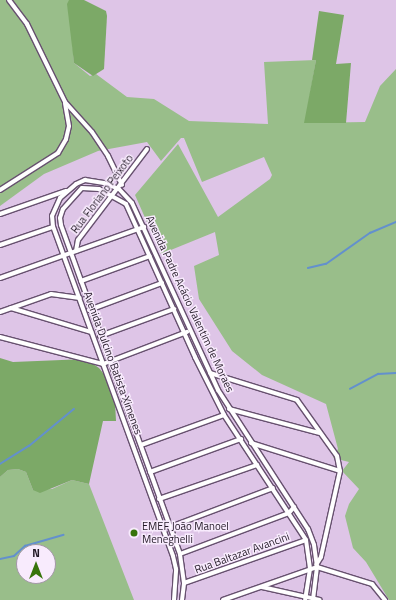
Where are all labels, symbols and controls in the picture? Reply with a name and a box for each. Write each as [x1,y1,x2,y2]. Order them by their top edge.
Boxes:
street label: Rua Floriano Peixoto [68,152,136,236]
street label: Avenida Padre Acácio Valentim de Moraes [143,214,237,394]
street label: Avenida Dulcino Batista Ximenes [81,290,145,436]
place label: EMEF João Manoel Meneghelli [142,520,229,546]
marker: EMEF João Manoel Meneghelli [129,528,139,538]
street label: Rua Baltazar Avancini [193,530,291,576]
north arrow [16,544,56,584]
text: N [32,545,40,561]

